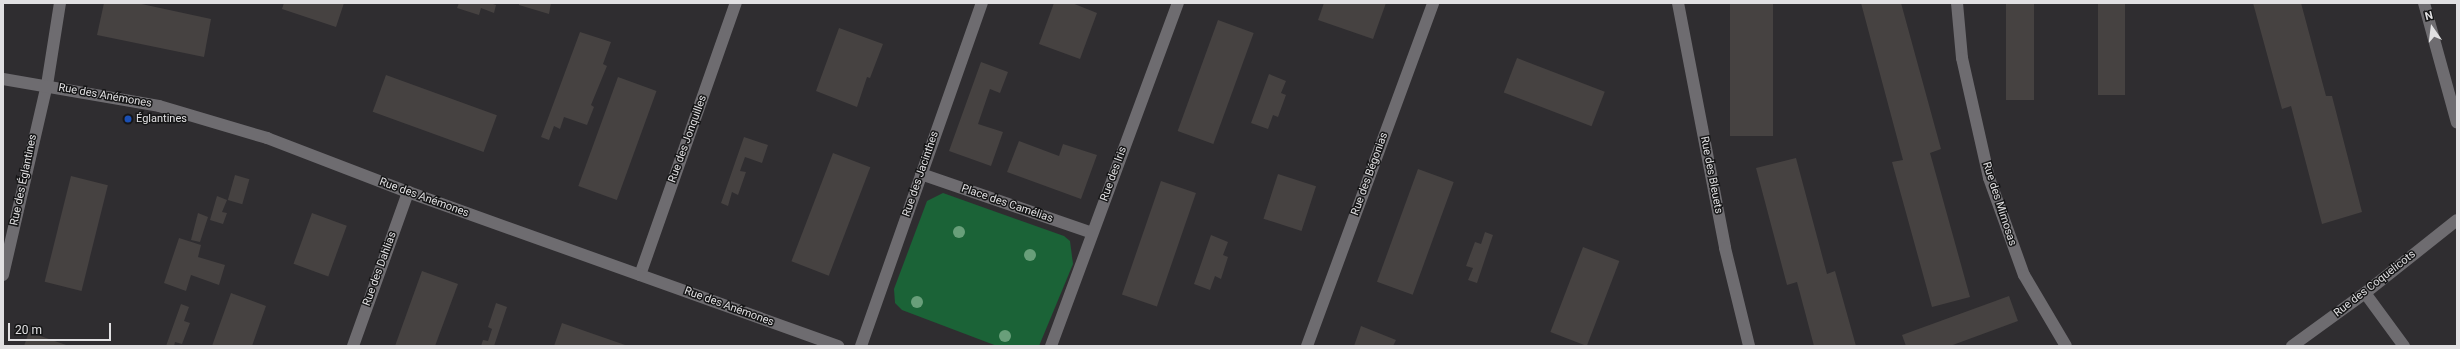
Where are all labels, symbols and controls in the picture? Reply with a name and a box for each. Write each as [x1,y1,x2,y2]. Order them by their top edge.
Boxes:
north arrow [2412,8,2452,48]
text: N [2424,9,2434,23]
street label: Rue des Anémones [57,81,153,111]
street label: Rue des Jonquilles [666,93,710,185]
place label: Églantines [136,112,187,126]
marker: Églantines [123,114,133,124]
street label: Rue des Jacinthes [900,130,942,218]
street label: Rue des Bégonias [1349,131,1391,217]
street label: Rue des Églantines [8,133,40,227]
street label: Rue des Bleuets [1697,135,1725,215]
street label: Rue des Iris [1098,145,1130,203]
street label: Rue des Mimosas [1979,160,2019,248]
street label: Rue des Anémones [377,176,471,220]
street label: Place des Camélias [959,182,1055,226]
street label: Rue des Dahlias [360,230,400,308]
street label: Rue des Coquelicots [2332,248,2418,320]
street label: Rue des Anémones [682,285,776,329]
scale bar [10,315,113,341]
text: 20 m [15,323,42,337]

